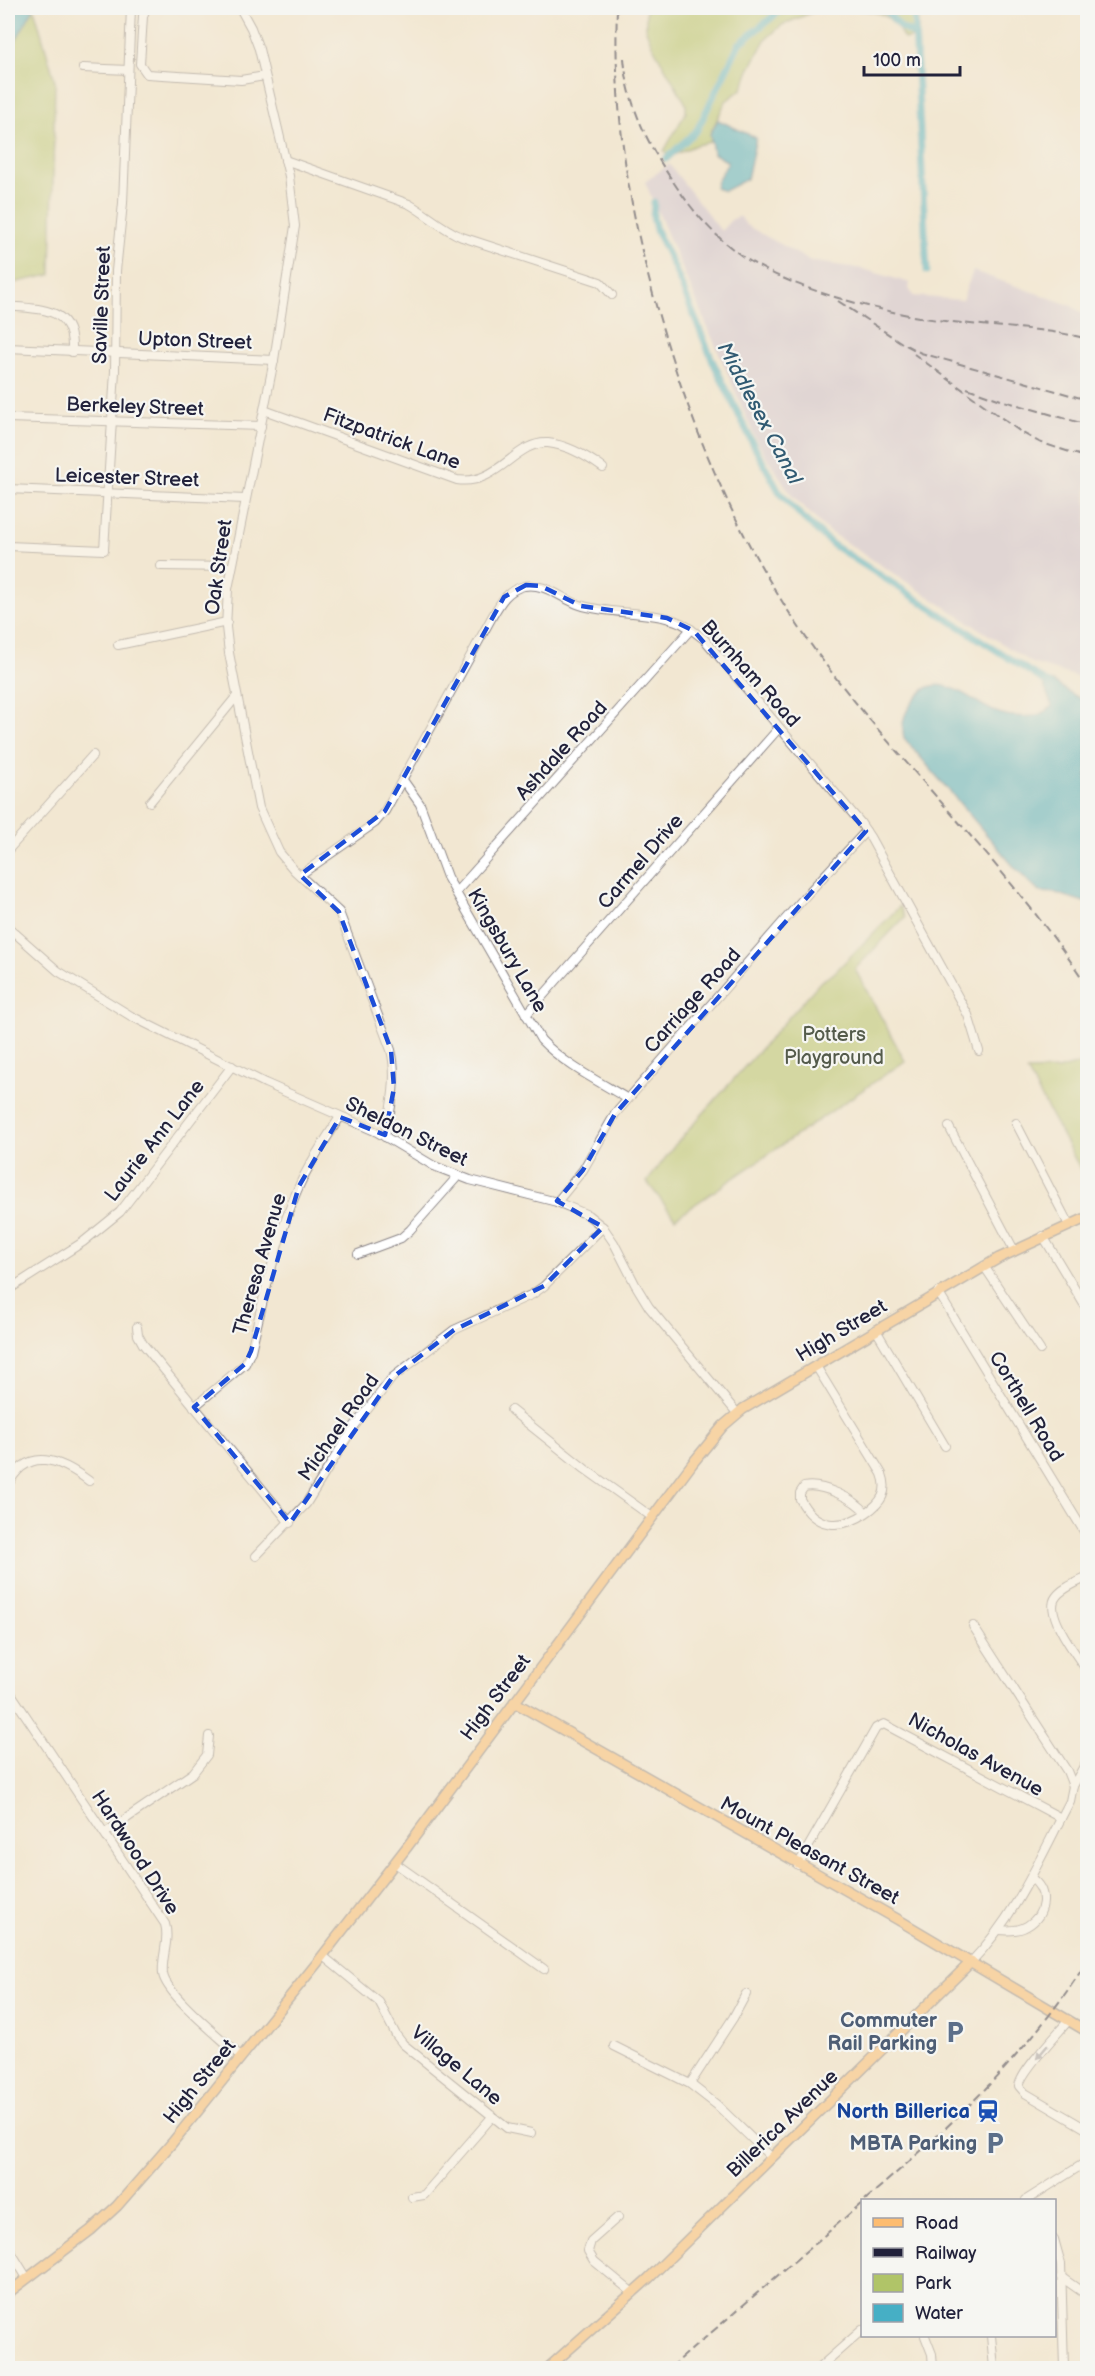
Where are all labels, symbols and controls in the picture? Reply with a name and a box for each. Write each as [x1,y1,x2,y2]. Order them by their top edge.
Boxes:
scale bar [864,39,960,77]
text: 100 m [873,50,921,71]
street label: Saville Street [88,246,116,365]
street label: Upton Street [138,327,252,355]
water label: Middlesex Canal [712,338,808,490]
street label: Berkeley Street [66,393,204,421]
street label: Fitzpatrick Lane [320,403,464,475]
street label: Leicester Street [54,463,200,493]
street label: Oak Street [200,518,238,616]
street label: Burnham Road [696,615,805,732]
street label: Ashdale Road [511,696,613,805]
street label: Carmel Drive [593,809,689,914]
street label: Kingsbury Lane [462,884,552,1017]
street label: Carriage Road [639,943,746,1058]
park label: Potters Playground [784,1023,884,1070]
street label: Laurie Ann Lane [100,1075,210,1206]
street label: Sheldon Street [341,1092,472,1172]
street label: Theresa Avenue [228,1190,292,1338]
street label: High Street [792,1294,891,1367]
street label: Corthell Road [984,1347,1069,1466]
street label: Michael Road [293,1369,385,1486]
street label: High Street [456,1650,536,1745]
street label: Nicholas Avenue [904,1708,1047,1802]
street label: Hardwood Drive [86,1786,184,1919]
street label: Mount Pleasant Street [716,1792,903,1910]
place label: Commuter Rail Parking [828,2009,938,2056]
parking icon: Commuter Rail Parking [942,2019,968,2045]
street label: Village Lane [406,2021,507,2111]
street label: High Street [158,2035,241,2129]
one-way arrow [1036,2044,1049,2059]
street label: Billerica Avenue [722,2064,843,2183]
station icon: North Billerica [975,2098,1001,2124]
place label: North Billerica [836,2100,970,2124]
parking icon: MBTA Parking [982,2130,1008,2156]
place label: MBTA Parking [850,2132,977,2156]
legend [861,2199,1056,2337]
text: Road [915,2213,959,2234]
text: Railway [915,2243,977,2264]
text: Park [915,2273,951,2294]
text: Water [915,2303,963,2324]

